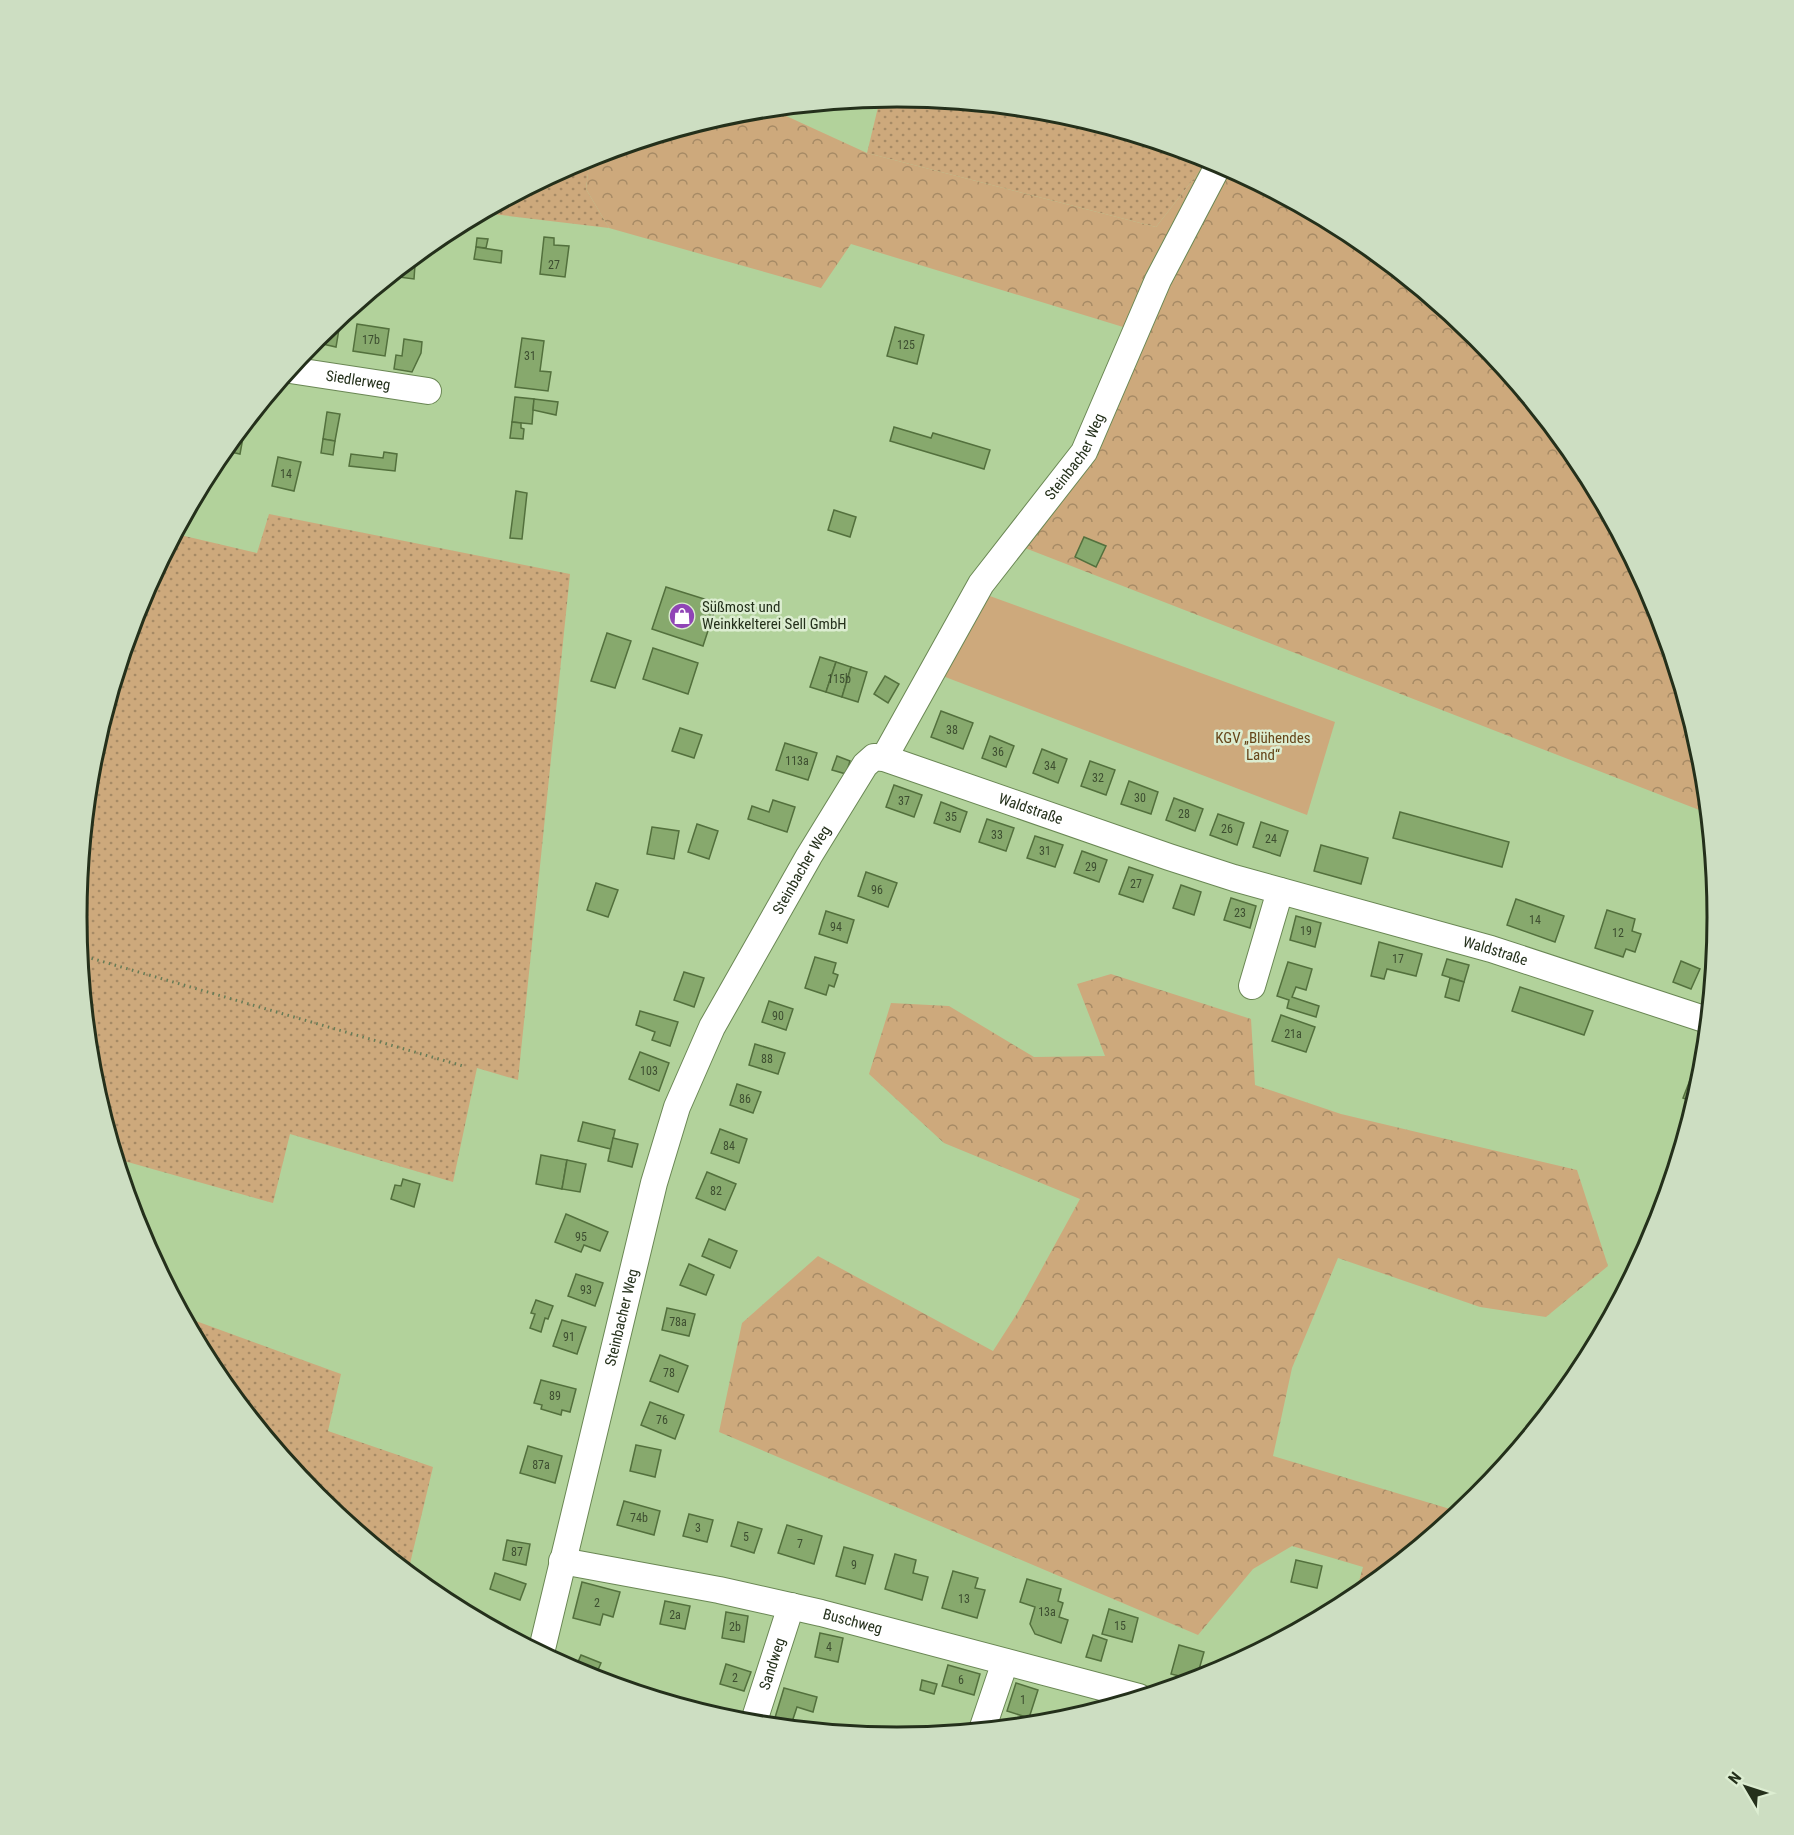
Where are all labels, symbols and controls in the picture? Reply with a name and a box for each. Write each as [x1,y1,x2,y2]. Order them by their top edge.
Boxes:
house number: 27 [548,258,560,272]
house number: 17b [362,333,380,347]
house number: 125 [897,338,915,352]
house number: 31 [524,349,536,363]
street label: Siedlerweg [325,367,392,394]
street label: Steinbacher Weg [1041,411,1109,504]
house number: 14 [280,467,292,481]
place label: Süßmost und Weinkkelterei Sell GmbH [702,598,847,633]
shop icon: Süßmost und Weinkkelterei Sell GmbH [667,601,697,631]
house number: 115b [827,672,851,686]
house number: 38 [946,723,958,737]
park label: KGV „Blühendes Land“ [1215,729,1311,764]
house number: 36 [992,745,1004,759]
house number: 113a [785,754,809,768]
house number: 34 [1044,759,1056,773]
house number: 32 [1092,771,1104,785]
street label: Waldstraße [996,789,1065,828]
house number: 30 [1134,791,1146,805]
house number: 37 [898,794,910,808]
house number: 28 [1178,807,1190,821]
house number: 35 [945,810,957,824]
street label: Steinbacher Weg [769,822,834,917]
house number: 26 [1221,822,1233,836]
house number: 33 [991,828,1003,842]
house number: 24 [1265,832,1277,846]
house number: 31 [1039,844,1051,858]
house number: 29 [1085,860,1097,874]
house number: 27 [1130,877,1142,891]
house number: 96 [871,883,883,897]
house number: 23 [1234,906,1246,920]
house number: 14 [1529,913,1541,927]
house number: 94 [830,920,842,934]
house number: 19 [1300,924,1312,938]
house number: 12 [1612,926,1624,940]
street label: Waldstraße [1461,933,1530,969]
house number: 17 [1392,952,1404,966]
house number: 90 [772,1009,784,1023]
house number: 21a [1284,1027,1302,1041]
house number: 88 [761,1052,773,1066]
house number: 103 [640,1064,658,1078]
house number: 86 [739,1092,751,1106]
house number: 84 [723,1139,735,1153]
house number: 82 [710,1184,722,1198]
house number: 95 [575,1230,587,1244]
street label: Steinbacher Weg [601,1267,642,1368]
house number: 93 [580,1283,592,1297]
house number: 78a [669,1315,687,1329]
house number: 91 [563,1330,575,1344]
house number: 78 [663,1366,675,1380]
house number: 89 [549,1389,561,1403]
house number: 76 [656,1413,668,1427]
house number: 87a [532,1458,550,1472]
house number: 74b [630,1511,648,1525]
house number: 3 [695,1521,701,1535]
house number: 5 [743,1530,749,1544]
house number: 7 [797,1537,803,1551]
house number: 87 [511,1545,523,1559]
house number: 9 [851,1558,857,1572]
house number: 13 [958,1592,970,1606]
house number: 2 [594,1596,600,1610]
street label: Buschweg [821,1605,884,1638]
house number: 13a [1038,1605,1056,1619]
house number: 2a [669,1608,681,1622]
house number: 15 [1114,1619,1126,1633]
house number: 2b [729,1620,741,1634]
street label: Sandweg [756,1635,789,1692]
house number: 4 [826,1640,832,1654]
house number: 2 [732,1671,738,1685]
house number: 6 [958,1673,964,1687]
house number: 1 [1020,1693,1026,1707]
north arrow [1716,1757,1776,1817]
text: N [1724,1768,1745,1788]

